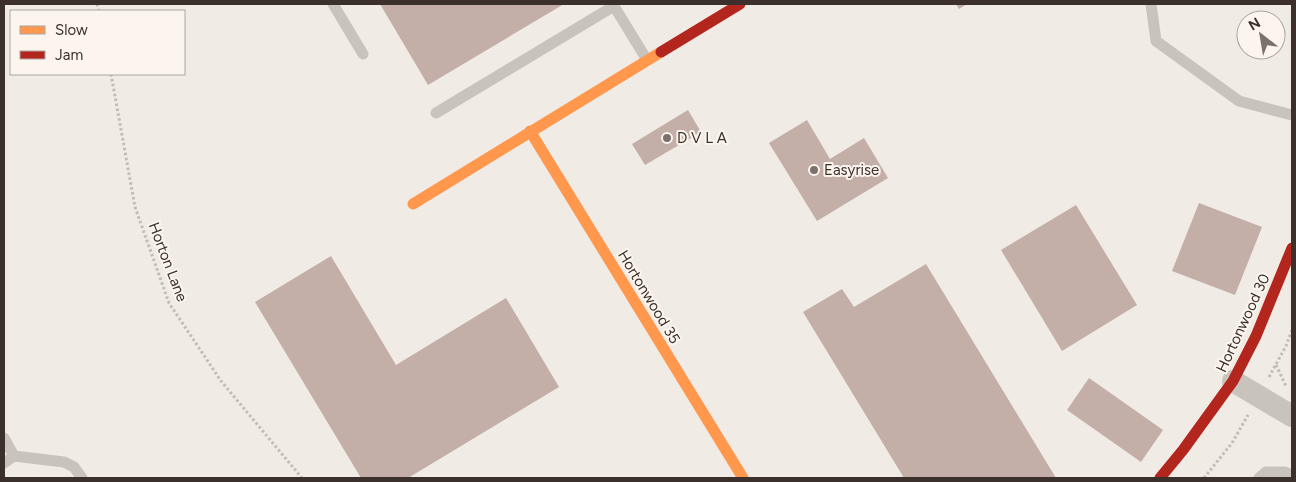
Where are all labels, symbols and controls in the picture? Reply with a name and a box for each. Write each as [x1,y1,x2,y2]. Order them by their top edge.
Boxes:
legend [10,10,185,75]
north arrow [1236,10,1286,60]
text: N [1246,14,1264,34]
text: Slow [55,21,88,39]
text: Jam [55,46,83,64]
place label: D V L A [677,129,727,147]
marker: D V L A [661,132,673,144]
place label: Easyrise [824,161,879,179]
marker: Easyrise [808,164,820,176]
street label: Horton Lane [145,220,191,304]
street label: Hortonwood 35 [614,247,684,347]
street label: Hortonwood 30 [1212,271,1274,375]

